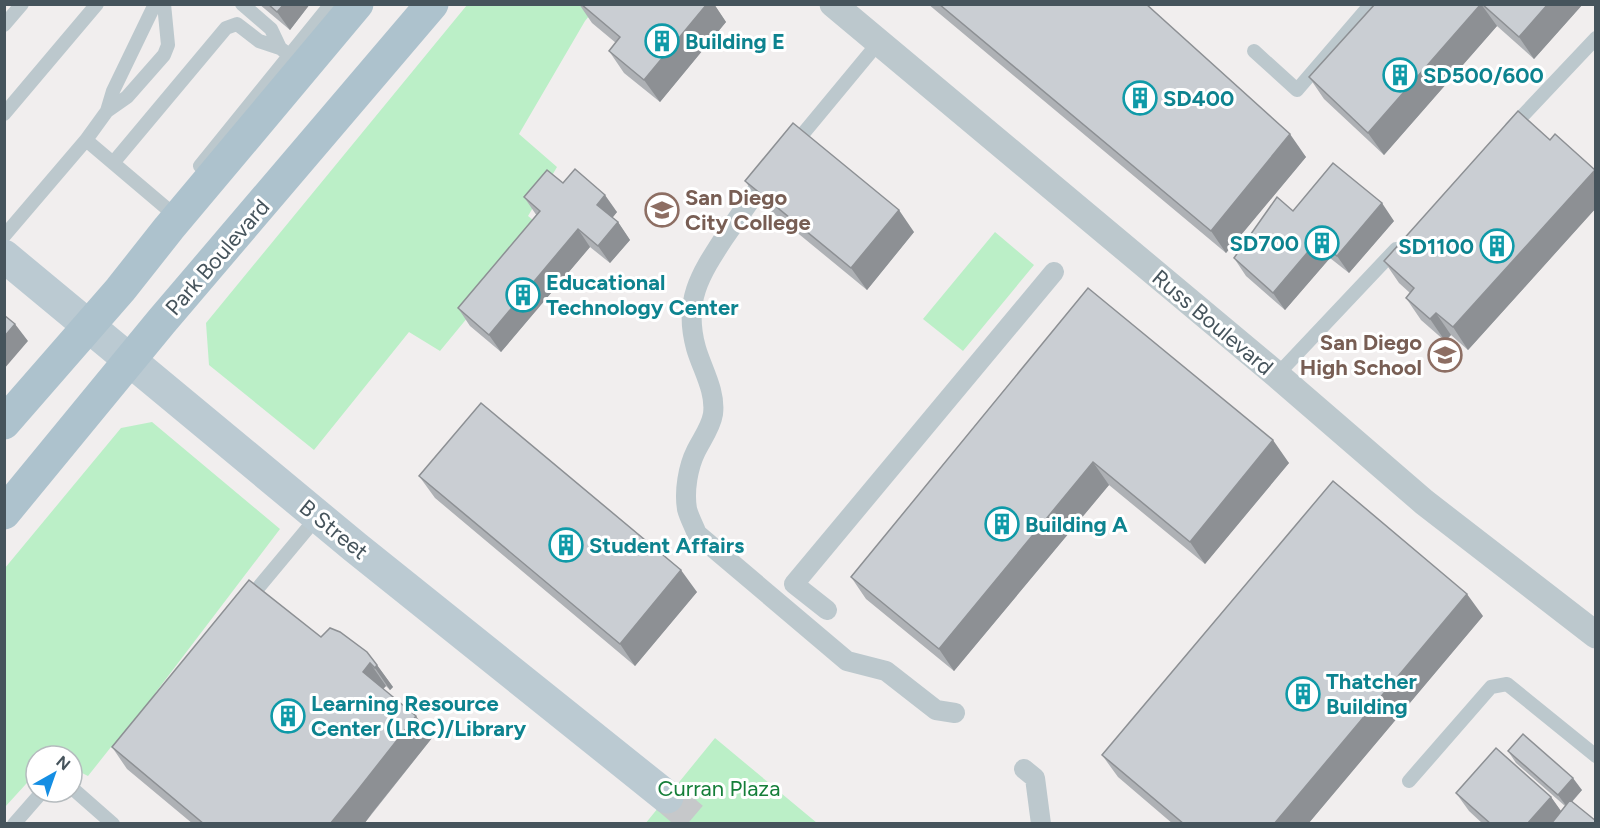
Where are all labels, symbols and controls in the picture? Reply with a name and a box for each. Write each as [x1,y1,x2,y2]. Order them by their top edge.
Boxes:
building icon: Building E [644,23,680,59]
place label: Building E [685,28,785,55]
building icon: SD500/600 [1382,57,1418,93]
place label: SD500/600 [1423,62,1544,89]
building icon: SD400 [1122,80,1158,116]
place label: SD400 [1163,85,1234,112]
place label: San Diego City College [685,184,811,236]
school or university icon: San Diego City College [644,192,680,228]
street label: Park Boulevard [160,194,275,321]
building icon: SD700 [1304,225,1340,261]
building icon: SD1100 [1479,228,1515,264]
place label: SD700 [1230,230,1299,257]
place label: SD1100 [1398,233,1474,260]
street label: Russ Boulevard [1147,264,1279,381]
place label: Educational Technology Center [546,269,739,321]
building icon: Educational Technology Center [505,277,541,313]
place label: San Diego High School [1300,329,1422,381]
school or university icon: San Diego High School [1427,337,1463,373]
street label: B Street [294,494,373,565]
building icon: Building A [984,506,1020,542]
place label: Building A [1025,511,1128,538]
building icon: Student Affairs [548,527,584,563]
place label: Student Affairs [589,532,744,559]
place label: Thatcher Building [1326,668,1418,720]
building icon: Thatcher Building [1285,676,1321,712]
place label: Learning Resource Center (LRC)/Library [311,690,526,742]
building icon: Learning Resource Center (LRC)/Library [270,698,306,734]
north arrow [24,744,84,804]
text: N [52,752,74,774]
park label: Curran Plaza [658,775,780,802]

